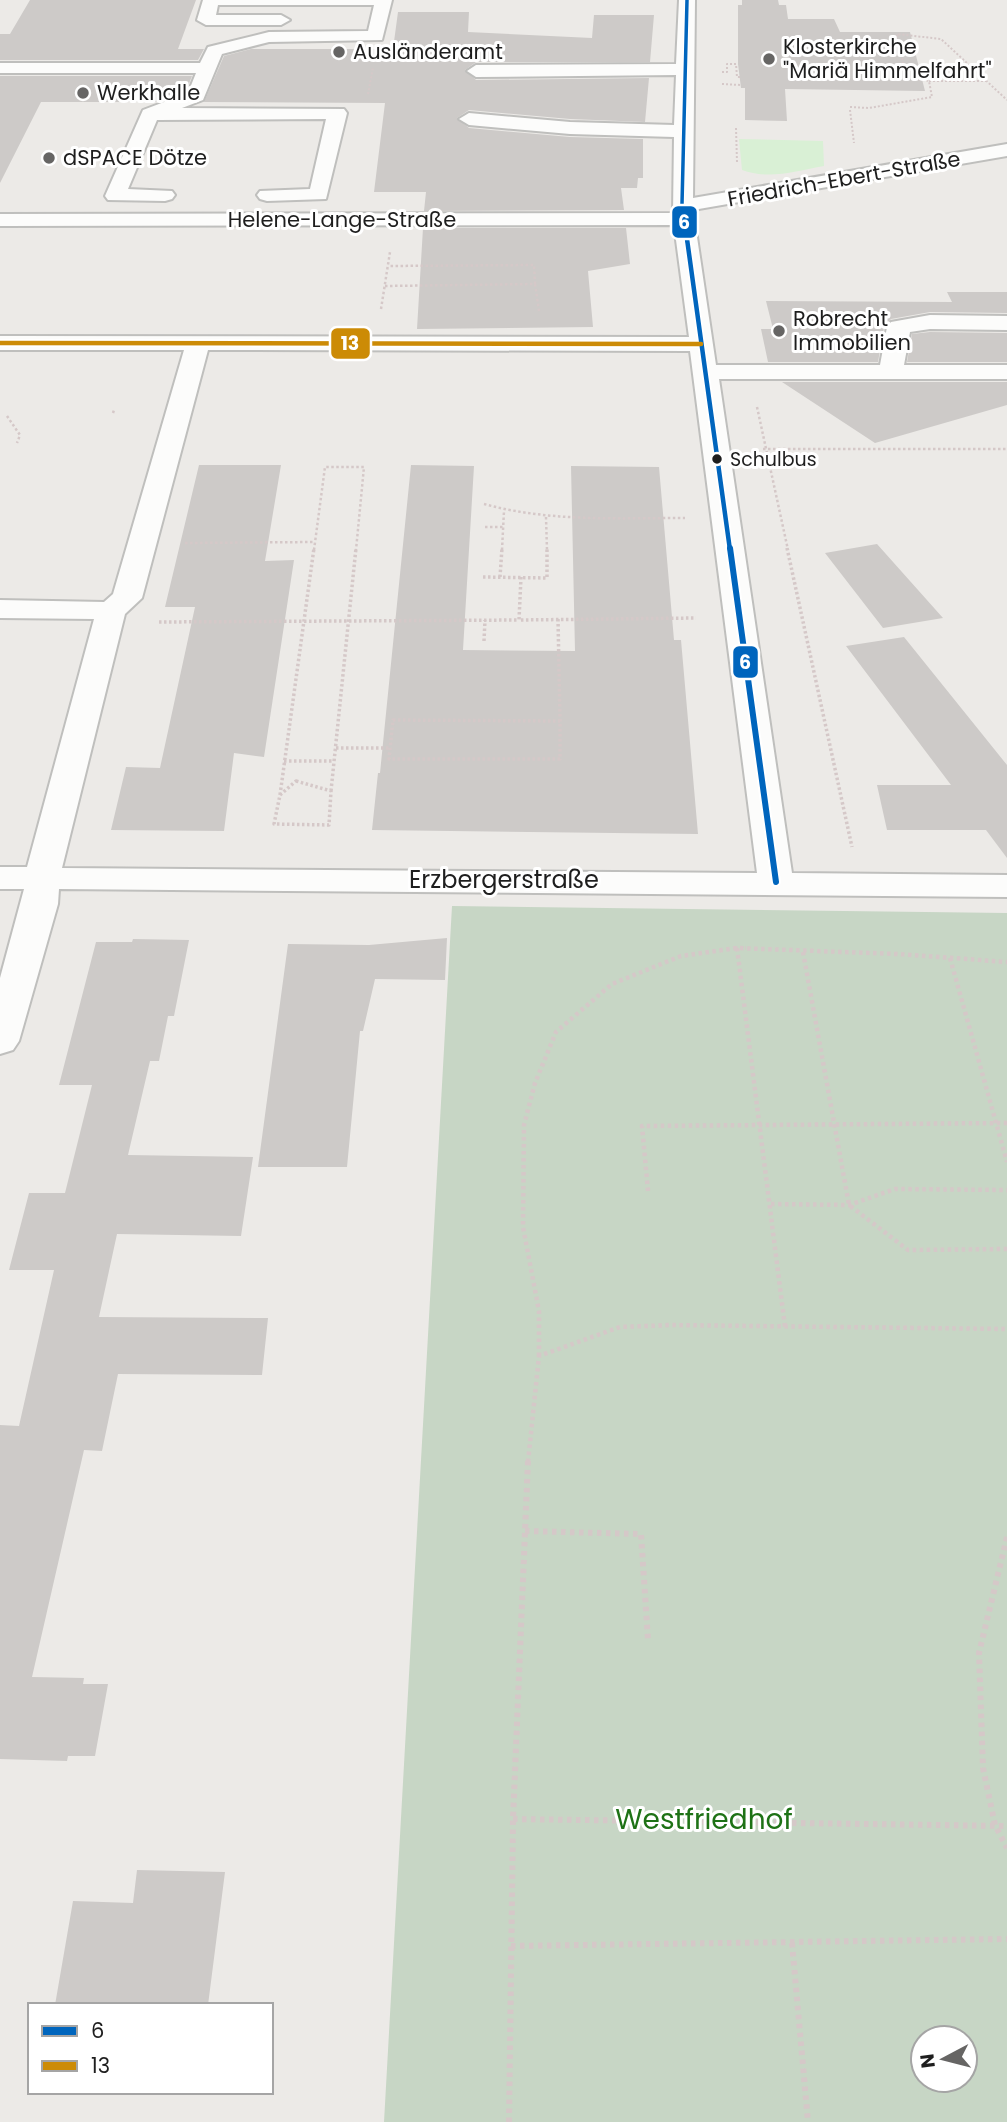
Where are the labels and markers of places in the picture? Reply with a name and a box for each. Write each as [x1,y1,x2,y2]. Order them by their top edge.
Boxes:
place label: Klosterkirche "Mariä Himmelfahrt" [783,32,992,85]
place label: Ausländeramt [353,37,503,66]
marker: Ausländeramt [331,44,347,60]
marker: Klosterkirche "Mariä Himmelfahrt" [761,51,777,67]
place label: Werkhalle [97,78,200,107]
marker: Werkhalle [75,85,91,101]
place label: dSPACE Dötze [63,143,207,172]
marker: dSPACE Dötze [41,150,57,166]
place label: Robrecht Immobilien [793,304,911,357]
marker: Robrecht Immobilien [771,323,787,339]
place label: Schulbus [730,446,817,473]
marker: Schulbus [710,452,724,466]

